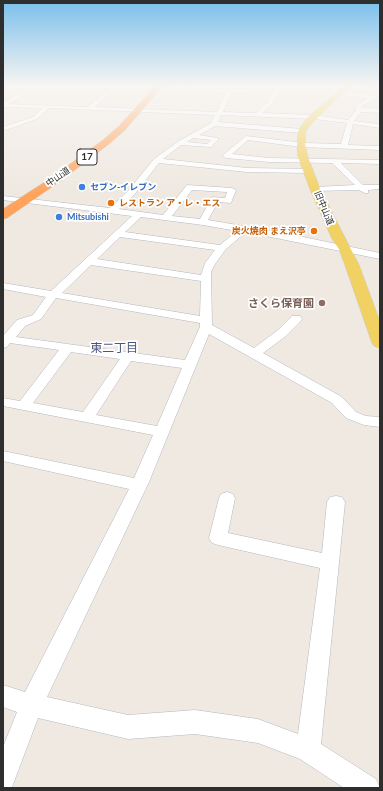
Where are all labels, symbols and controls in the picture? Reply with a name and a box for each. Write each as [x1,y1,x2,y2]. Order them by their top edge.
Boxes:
road number: 17 [77,149,97,165]
street label: 中山道 [44,165,72,189]
marker: セブン-イレブン [77,182,87,192]
place label: セブン-イレブン [90,182,156,192]
street label: 旧中山道 [312,189,336,227]
marker: レストラン ア・レ・エス [106,198,116,208]
place label: レストラン ア・レ・エス [119,198,220,208]
marker: Mitsubishi [54,212,64,222]
place label: Mitsubishi [67,212,109,222]
place label: 炭火焼肉 まえ沢亭 [232,226,306,236]
marker: 炭火焼肉 まえ沢亭 [309,226,319,236]
place label: さくら保育園 [248,296,314,310]
marker: さくら保育園 [317,298,327,308]
district label: 東二丁目 [90,341,138,355]

